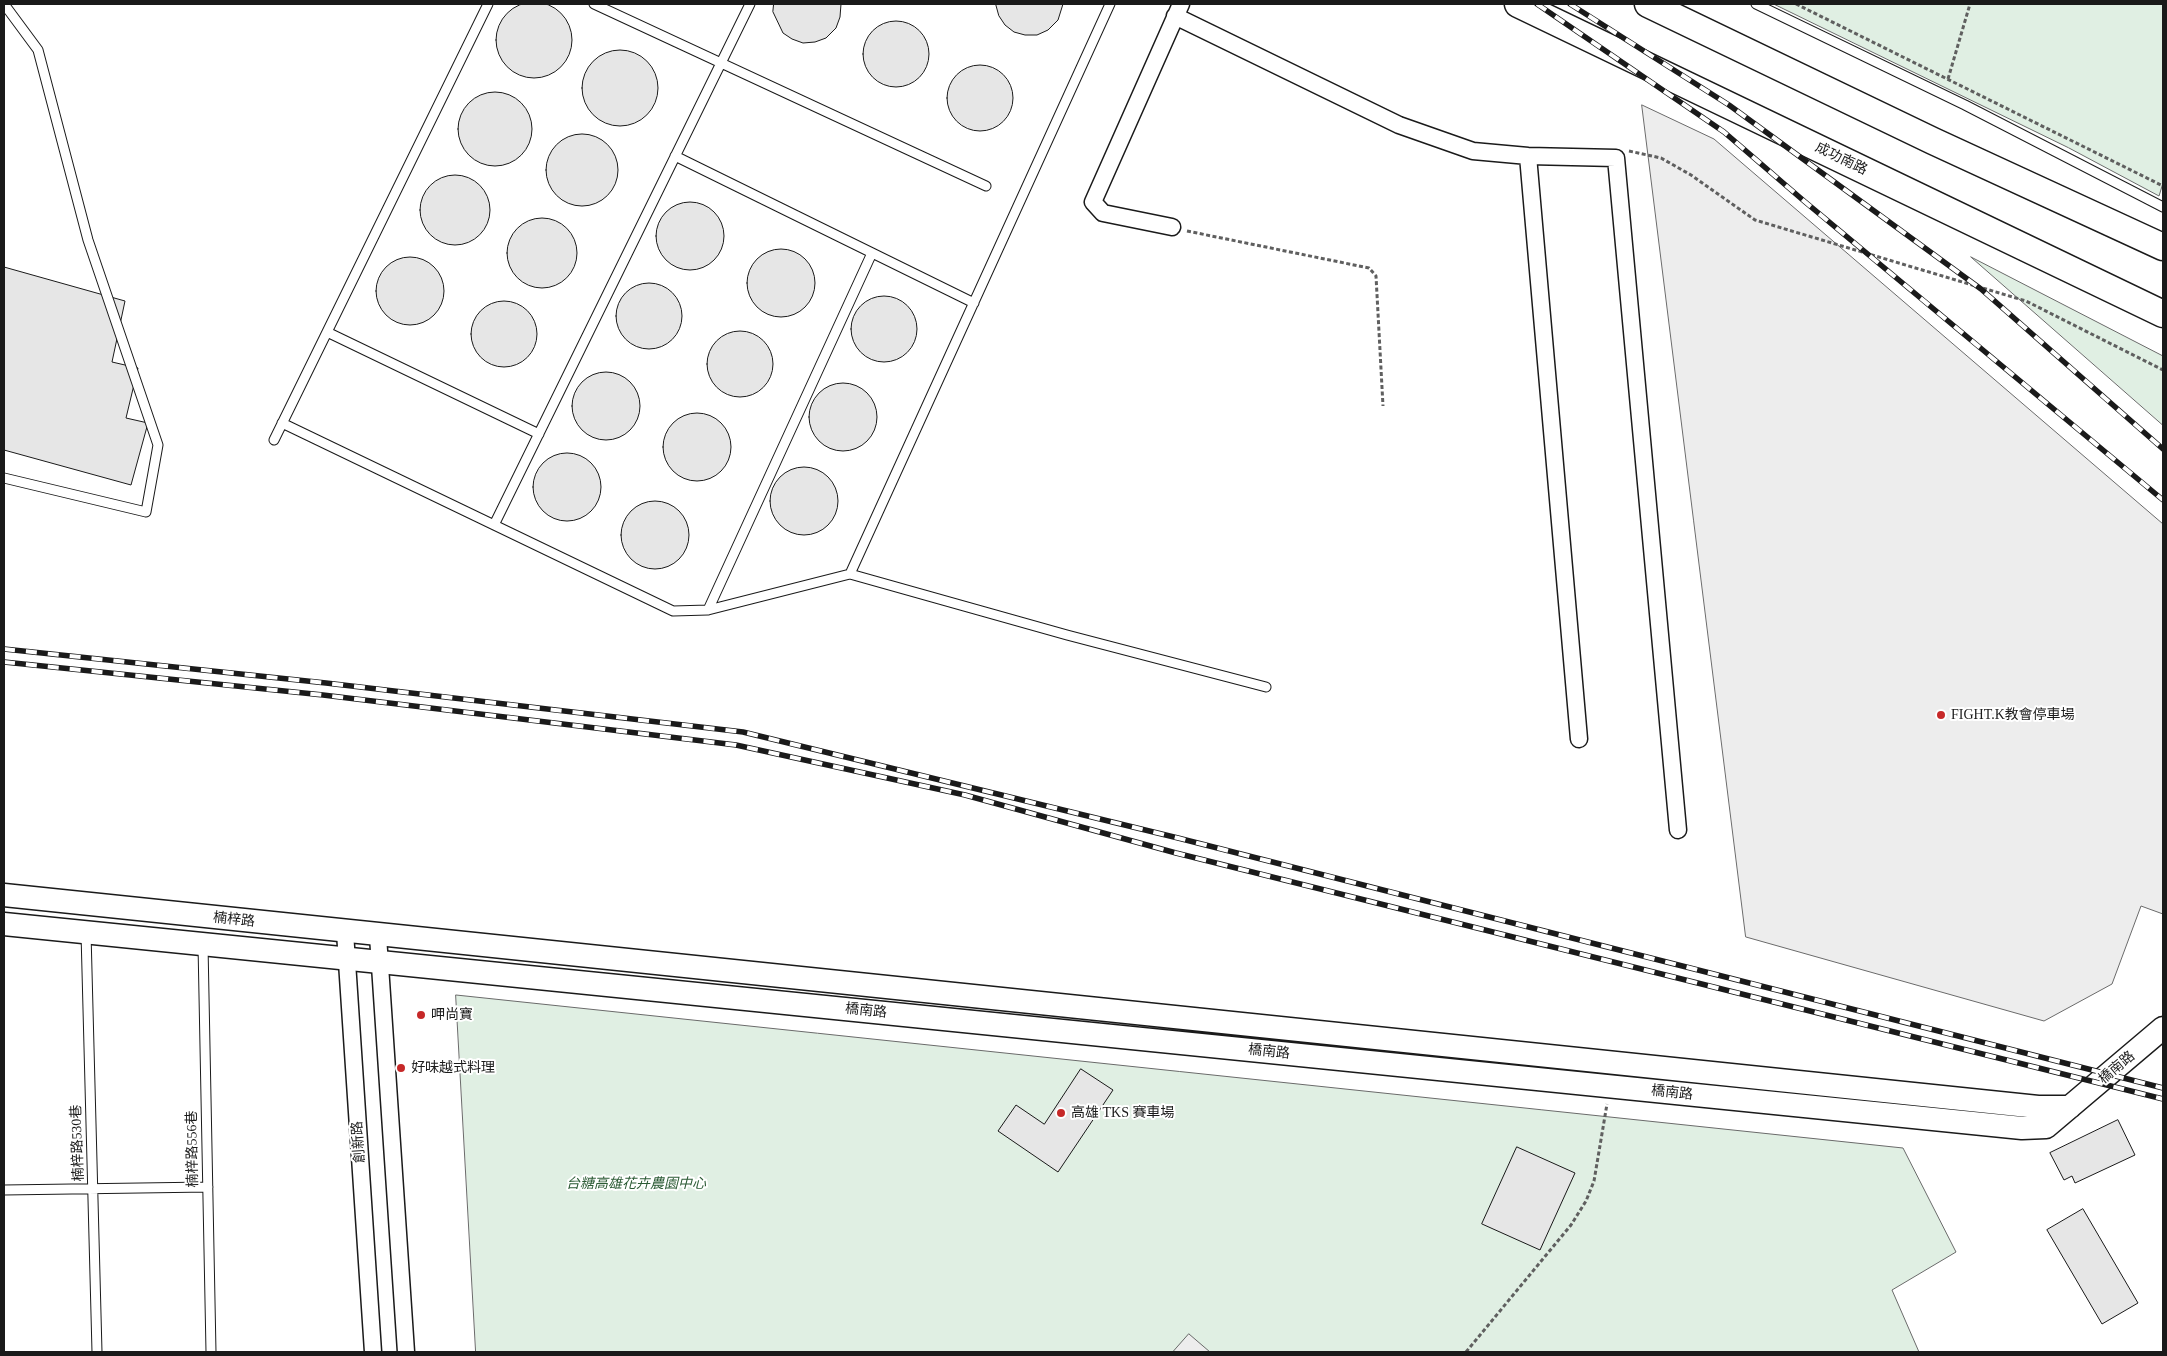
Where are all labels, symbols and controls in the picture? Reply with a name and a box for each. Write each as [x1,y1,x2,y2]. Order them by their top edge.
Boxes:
street label: 成功南路 [1812,139,1870,179]
place label: FIGHT.K教會停車場 [1951,707,2075,723]
marker: FIGHT.K教會停車場 [1935,709,1947,721]
street label: 楠梓路 [212,909,256,931]
street label: 橋南路 [844,1000,888,1022]
place label: 呷尚寶 [431,1007,473,1023]
marker: 呷尚寶 [415,1009,427,1021]
street label: 橋南路 [1247,1041,1291,1063]
street label: 橋南路 [2096,1048,2138,1088]
place label: 好味越式料理 [411,1060,495,1076]
marker: 好味越式料理 [395,1062,407,1074]
street label: 橋南路 [1650,1082,1694,1104]
street label: 楠梓路530巷 [68,1104,88,1182]
place label: 高雄 TKS 賽車場 [1071,1105,1174,1121]
marker: 高雄 TKS 賽車場 [1055,1107,1067,1119]
street label: 楠梓路556巷 [184,1110,202,1188]
street label: 創新路 [349,1120,369,1164]
park label: 台糖高雄花卉農園中心 [566,1176,706,1192]

